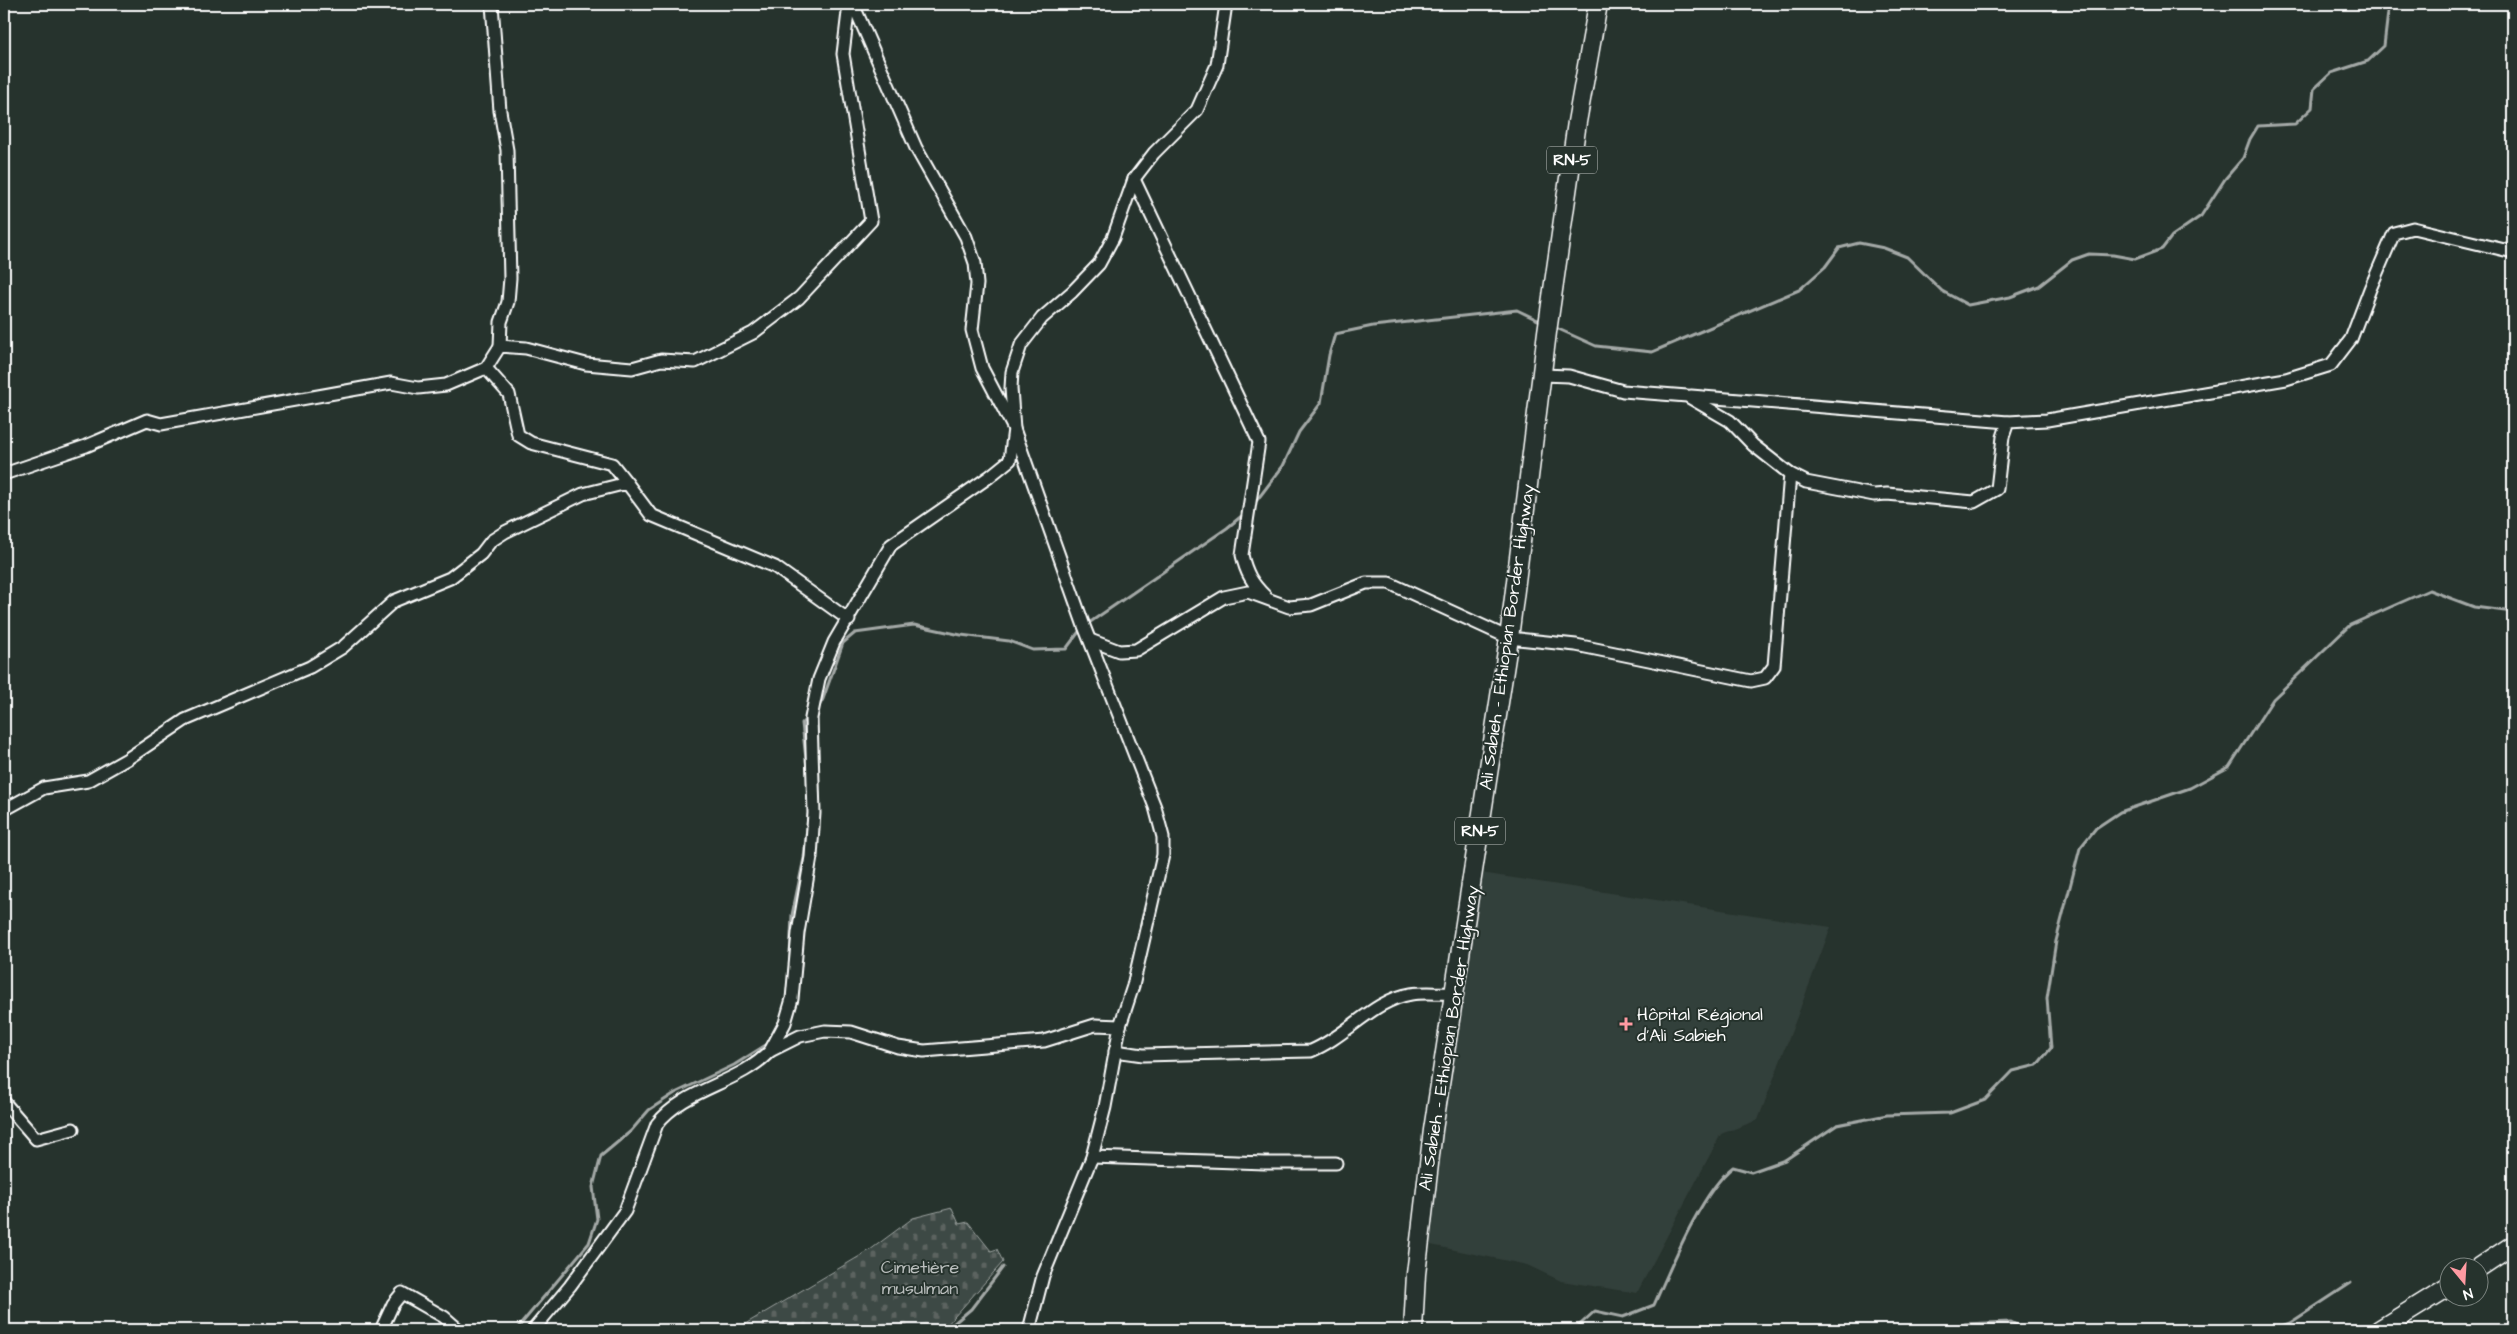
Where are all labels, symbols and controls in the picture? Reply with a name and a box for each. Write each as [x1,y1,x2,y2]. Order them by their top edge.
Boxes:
road number: RN-5 [1547,146,1597,174]
street label: Ali Sabieh - Ethiopian Border Highway [1473,482,1542,792]
road number: RN-5 [1455,818,1505,844]
street label: Ali Sabieh - Ethiopian Border Highway [1413,883,1486,1193]
place label: Hôpital Régional d'Ali Sabieh [1637,1002,1763,1048]
marker: Hôpital Régional d'Ali Sabieh [1619,1017,1633,1031]
park label: Cimetière musulman [881,1255,960,1301]
north arrow [2440,1256,2490,1306]
text: N [2460,1283,2475,1304]

